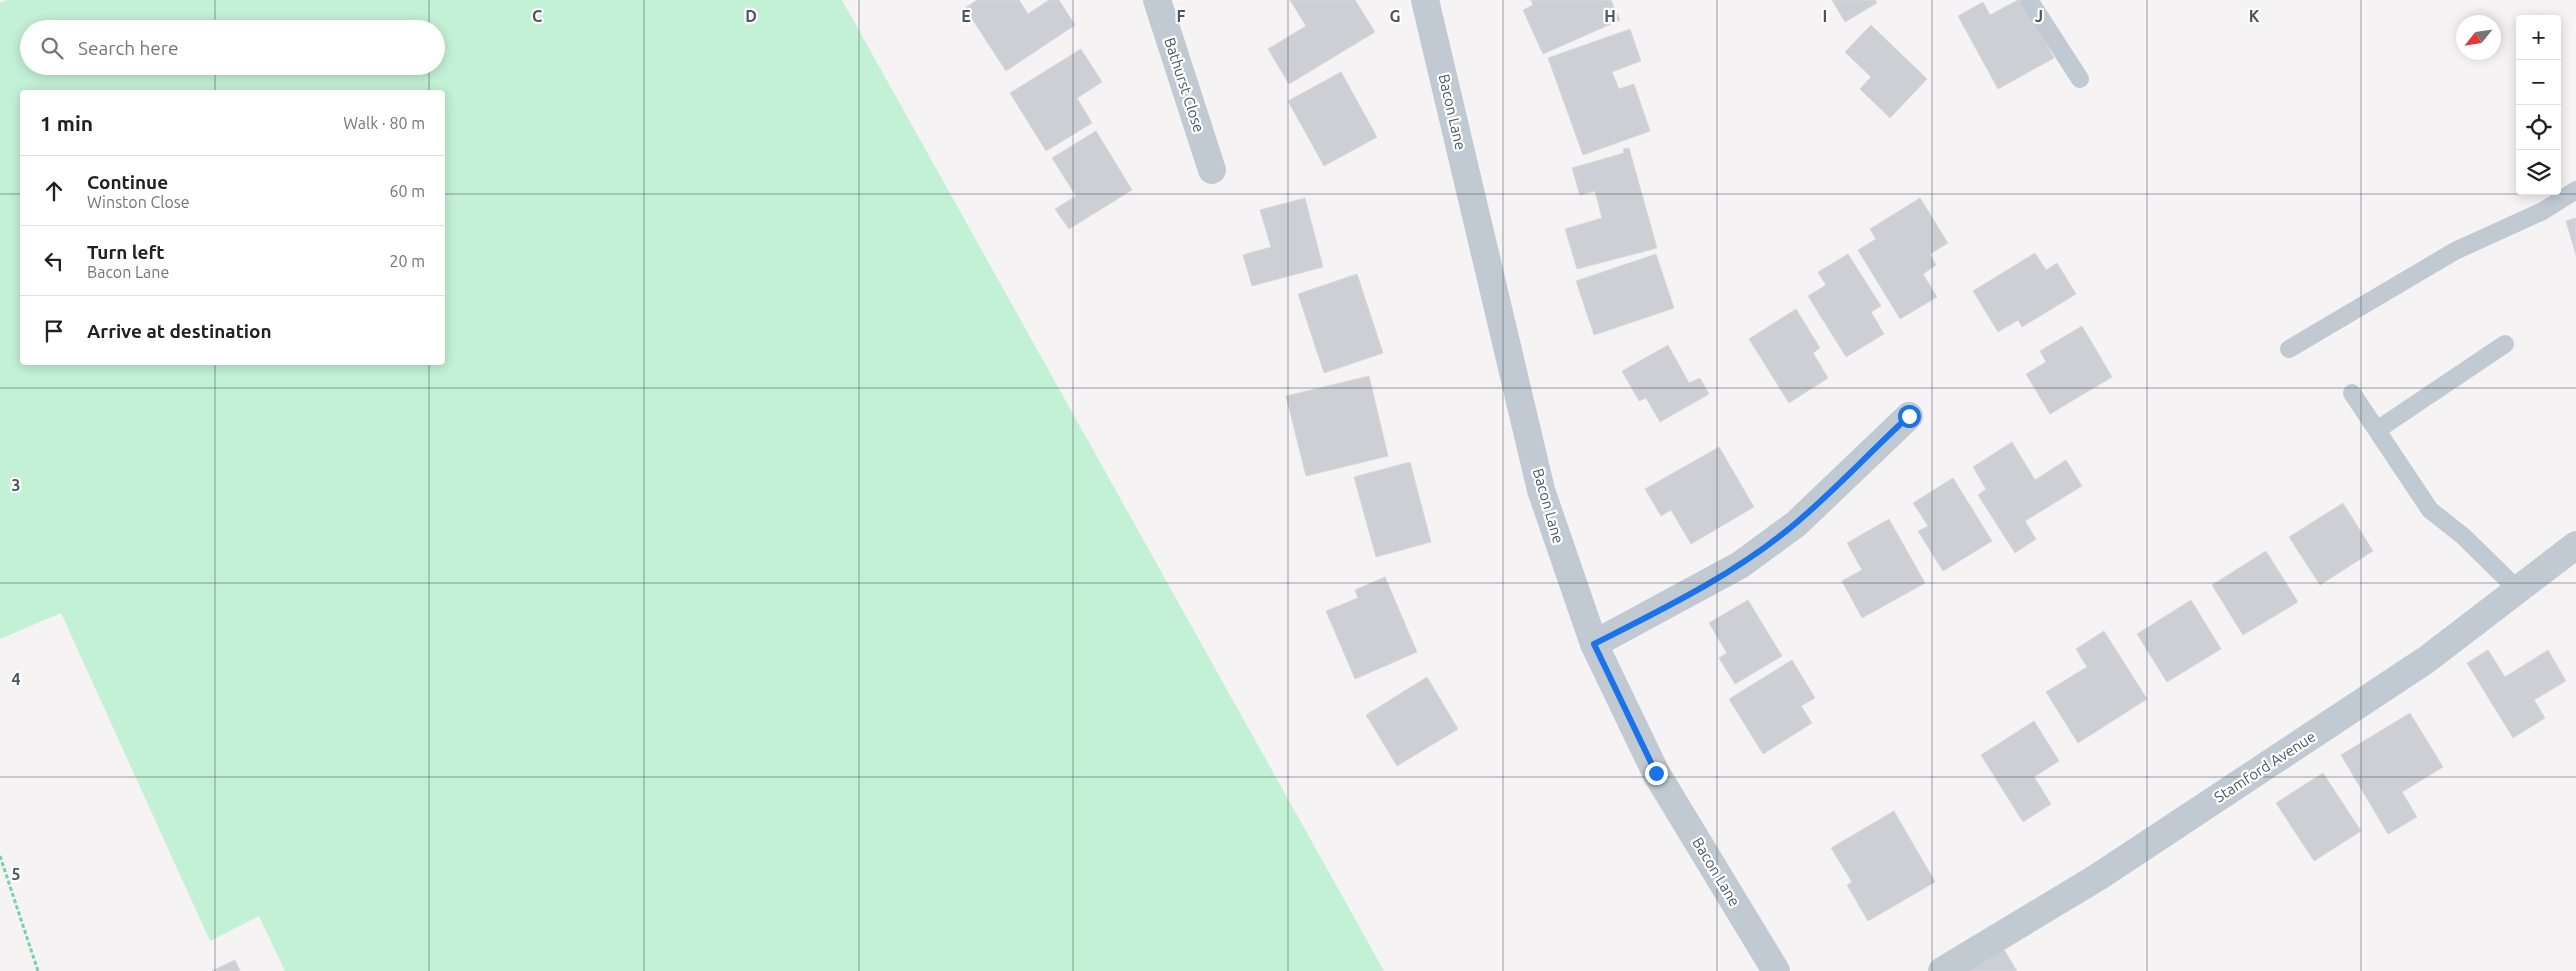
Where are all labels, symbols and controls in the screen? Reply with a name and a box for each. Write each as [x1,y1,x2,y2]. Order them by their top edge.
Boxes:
text: C [532,7,542,25]
text: D [745,7,757,25]
text: E [961,7,971,25]
text: F [1177,7,1186,25]
text: G [1389,7,1401,25]
text: H [1604,7,1616,25]
text: I [1823,7,1827,25]
text: J [2035,7,2043,25]
text: K [2249,7,2260,25]
north arrow [2456,15,2501,60]
map controls [2516,15,2561,195]
button: + [2516,15,2561,60]
search box [20,20,445,75]
icon: search [38,34,66,62]
street label: Bathurst Close [1161,35,1208,134]
text: Search here [78,37,178,59]
button: − [2516,60,2561,105]
street label: Bacon Lane [1436,72,1469,151]
button: locate [2516,105,2561,150]
text: 1 min [40,111,93,135]
text: Walk · 80 m [343,114,425,132]
button: layers [2516,150,2561,195]
text: Continue [87,171,168,193]
icon: ahead [40,177,68,205]
text: 60 m [389,182,425,200]
text: Winston Close [87,193,190,211]
text: Turn left [87,241,165,263]
icon: left [40,247,68,275]
text: 20 m [389,252,425,270]
text: Bacon Lane [87,263,169,281]
icon: arrive [40,317,68,345]
text: Arrive at destination [87,320,272,342]
route start [1898,405,1921,428]
street label: Bacon Lane [1530,466,1567,545]
text: 3 [11,476,21,494]
text: 4 [11,670,21,688]
street label: Stamford Avenue [2211,728,2319,806]
route end [1645,762,1668,785]
street label: Bacon Lane [1689,834,1744,909]
text: 5 [11,865,21,883]

